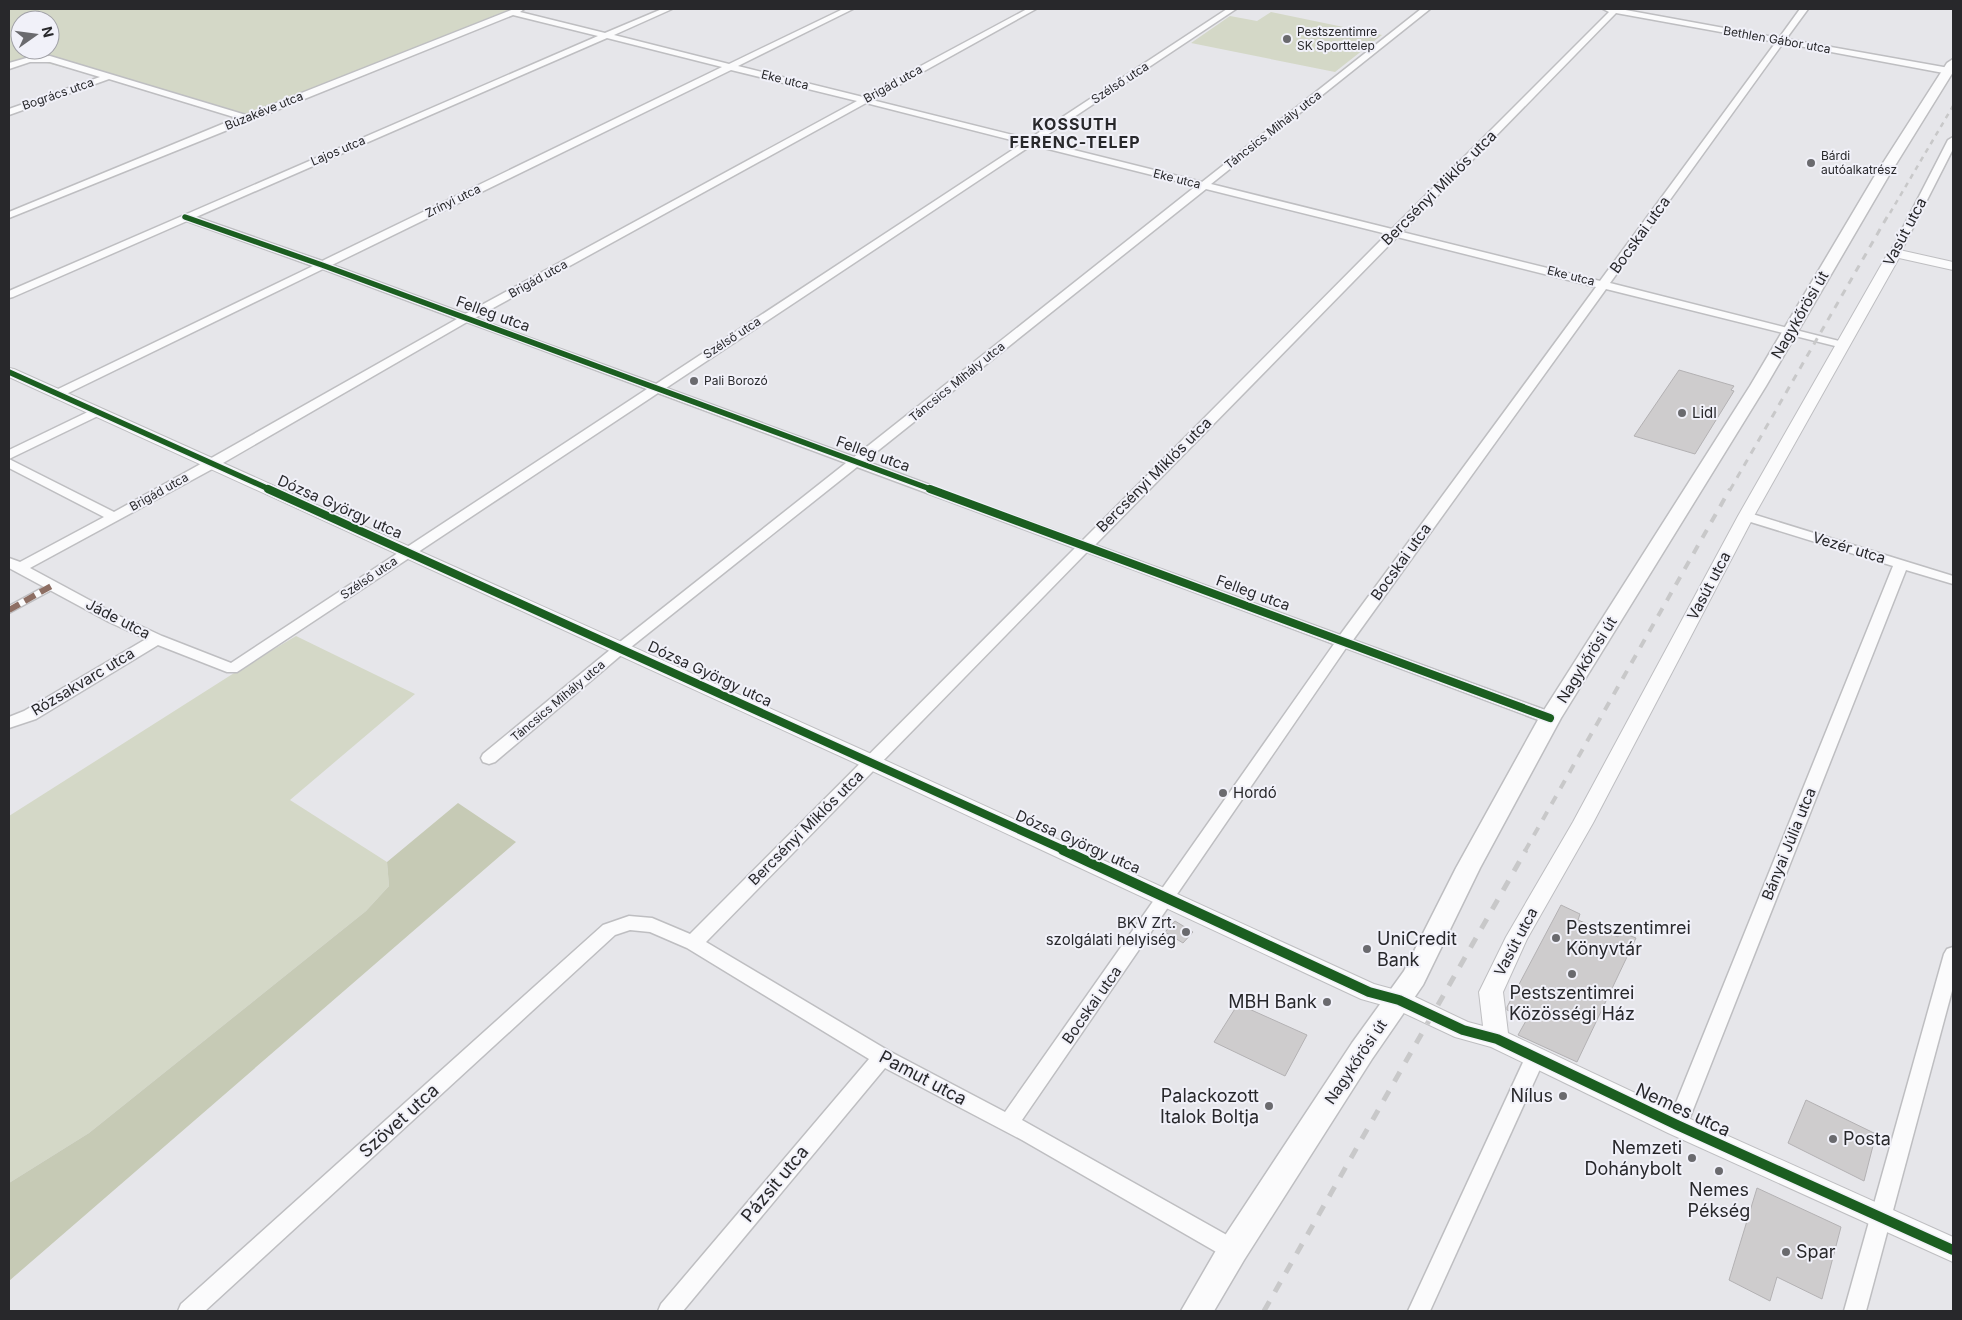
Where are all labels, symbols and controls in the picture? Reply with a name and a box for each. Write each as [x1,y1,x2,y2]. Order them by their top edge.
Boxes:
north arrow [10,10,60,60]
street label: Bethlen Gábor utca [1722,23,1832,56]
place label: Pestszentimre SK Sporttelep [1297,24,1377,53]
text: N [39,25,58,39]
marker: Pestszentimre SK Sporttelep [1281,33,1293,45]
street label: Szélső utca [1088,58,1151,107]
street label: Brigád utca [861,61,925,106]
street label: Eke utca [760,66,810,93]
street label: Bogrács utca [20,74,96,113]
street label: Táncsics Mihály utca [1221,87,1324,172]
street label: Búzakéve utca [223,88,305,133]
district label: KOSSUTH FERENC-TELEP [1009,114,1141,152]
street label: Bercsényi Miklós utca [1377,126,1500,249]
street label: Lajos utca [308,132,367,169]
place label: Bárdi autóalkatrész [1821,148,1897,177]
marker: Bárdi autóalkatrész [1805,157,1817,169]
street label: Eke utca [1152,165,1202,192]
street label: Zrínyi utca [423,181,483,220]
street label: Bocskai utca [1605,192,1674,277]
street label: Vasút utca [1879,194,1930,269]
street label: Brigád utca [506,256,570,301]
street label: Eke utca [1546,262,1596,289]
street label: Nagykőrösi út [1767,267,1832,362]
street label: Felleg utca [454,291,533,336]
street label: Szélső utca [700,313,763,362]
street label: Táncsics Mihály utca [906,338,1008,425]
place label: Pali Borozó [704,373,768,388]
marker: Pali Borozó [688,375,700,387]
place label: Lidl [1692,403,1717,422]
marker: Lidl [1676,407,1688,419]
street label: Bercsényi Miklós utca [1092,413,1215,536]
street label: Felleg utca [834,431,913,476]
street label: Brigád utca [127,469,191,514]
street label: Dózsa György utca [275,470,406,543]
street label: Bocskai utca [1366,519,1435,604]
street label: Vezér utca [1810,527,1888,568]
street label: Vasút utca [1683,548,1734,623]
street label: Szélső utca [337,553,400,602]
street label: Felleg utca [1214,570,1293,615]
street label: Jáde utca [83,594,154,643]
street label: Nagykőrösi út [1552,613,1621,706]
street label: Dózsa György utca [645,636,775,711]
street label: Rózsakvarc utca [28,643,138,720]
street label: Táncsics Mihály utca [507,657,608,744]
street label: Bercsényi Miklós utca [744,766,867,889]
place label: Hordó [1233,783,1277,802]
street label: Bányai Júlia utca [1757,785,1820,903]
marker: Hordó [1217,787,1229,799]
street label: Dózsa György utca [1013,805,1144,878]
street label: Vasút utca [1490,904,1541,979]
place label: BKV Zrt. szolgálati helyiség [1046,913,1176,949]
place label: Pestszentimrei Könyvtár [1566,917,1691,959]
marker: BKV Zrt. szolgálati helyiség [1180,926,1192,938]
place label: UniCredit Bank [1377,928,1457,970]
marker: Pestszentimrei Könyvtár [1550,932,1562,944]
marker: UniCredit Bank [1361,943,1373,955]
street label: Bocskai utca [1058,962,1125,1047]
marker: Pestszentimrei Közösségi Ház [1566,968,1578,980]
place label: Pestszentimrei Közösségi Ház [1509,982,1635,1024]
place label: MBH Bank [1228,991,1317,1012]
marker: MBH Bank [1321,996,1333,1008]
street label: Nagykőrösi út [1320,1016,1391,1108]
street label: Pamut utca [876,1046,970,1109]
street label: Szövet utca [355,1079,443,1162]
street label: Nemes utca [1633,1079,1734,1141]
place label: Palackozott Italok Boltja [1160,1085,1259,1127]
place label: Nílus [1511,1085,1553,1106]
marker: Nílus [1557,1090,1569,1102]
marker: Palackozott Italok Boltja [1263,1100,1275,1112]
place label: Posta [1843,1128,1891,1149]
marker: Posta [1827,1133,1839,1145]
place label: Nemzeti Dohánybolt [1585,1137,1682,1179]
street label: Pázsit utca [737,1141,813,1226]
marker: Nemzeti Dohánybolt [1686,1152,1698,1164]
marker: Nemes Pékség [1713,1165,1725,1177]
place label: Nemes Pékség [1688,1179,1750,1221]
place label: Spar [1796,1241,1836,1262]
marker: Spar [1780,1246,1792,1258]

